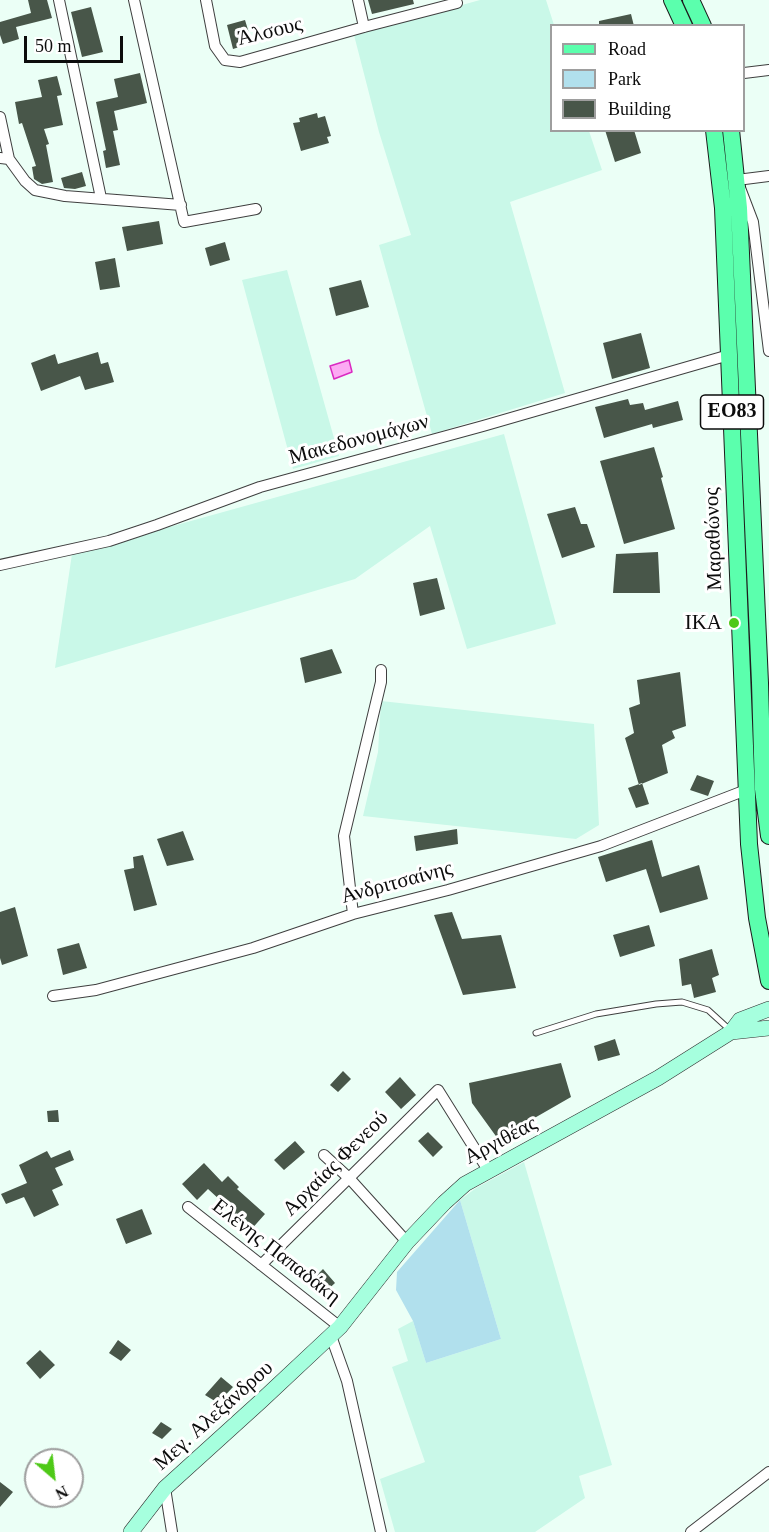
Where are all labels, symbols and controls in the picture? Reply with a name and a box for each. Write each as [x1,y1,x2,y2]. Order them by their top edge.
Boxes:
street label: Άλσους [235,12,305,52]
scale bar [27,24,126,62]
legend [550,24,745,132]
text: 50 m [35,36,72,56]
text: Road [608,39,646,59]
text: Park [608,69,641,89]
text: Building [608,99,671,119]
road number: ΕΟ83 [700,395,764,429]
street label: Μακεδονομάχων [286,409,432,471]
street label: Μαραθώνος [700,487,728,591]
place label: ΙΚΑ [685,610,722,636]
marker: ΙΚΑ [727,616,741,630]
street label: Ανδριτσαίνης [339,856,455,910]
street label: Αρχαίας Φενεού [278,1106,394,1222]
street label: Αργιθέας [460,1111,542,1171]
street label: Ελένης Παπαδάκη [207,1194,345,1310]
street label: Μεγ. Αλεξάνδρου [149,1356,279,1476]
north arrow [24,1448,84,1508]
text: N [53,1482,71,1503]

